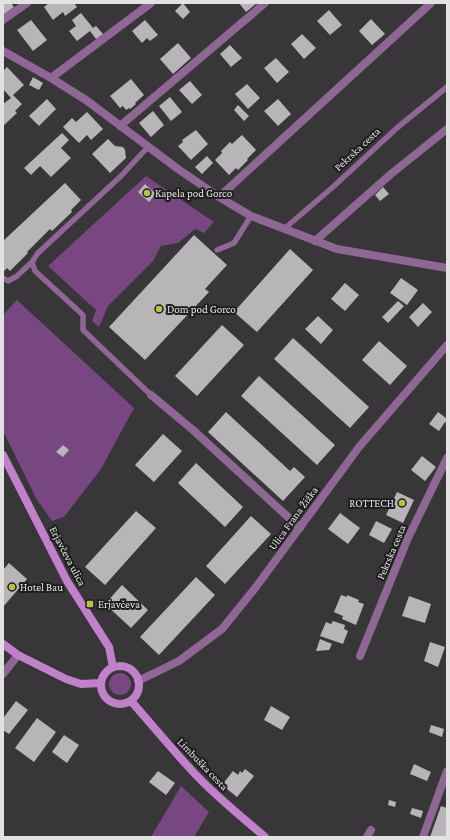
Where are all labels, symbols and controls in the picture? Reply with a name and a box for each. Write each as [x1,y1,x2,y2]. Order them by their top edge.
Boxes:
street label: Pekrska cesta [332,125,382,173]
place label: Kapela pod Gorco [155,187,233,200]
marker: Kapela pod Gorco [142,188,152,198]
place label: Dom pod Gorco [167,303,236,316]
marker: Dom pod Gorco [154,304,164,314]
street label: Ulica Frana Žižka [266,484,320,552]
place label: ROTTECH [349,497,394,509]
marker: ROTTECH [397,498,407,508]
street label: Pekrska cesta [374,523,408,581]
street label: Erjavčeva ulica [46,524,89,588]
place label: Hotel Bau [20,581,63,593]
marker: Hotel Bau [7,582,17,592]
place label: Erjavčeva [98,598,140,611]
marker: Erjavčeva [85,599,95,609]
street label: Limbuška cesta [175,735,231,793]

